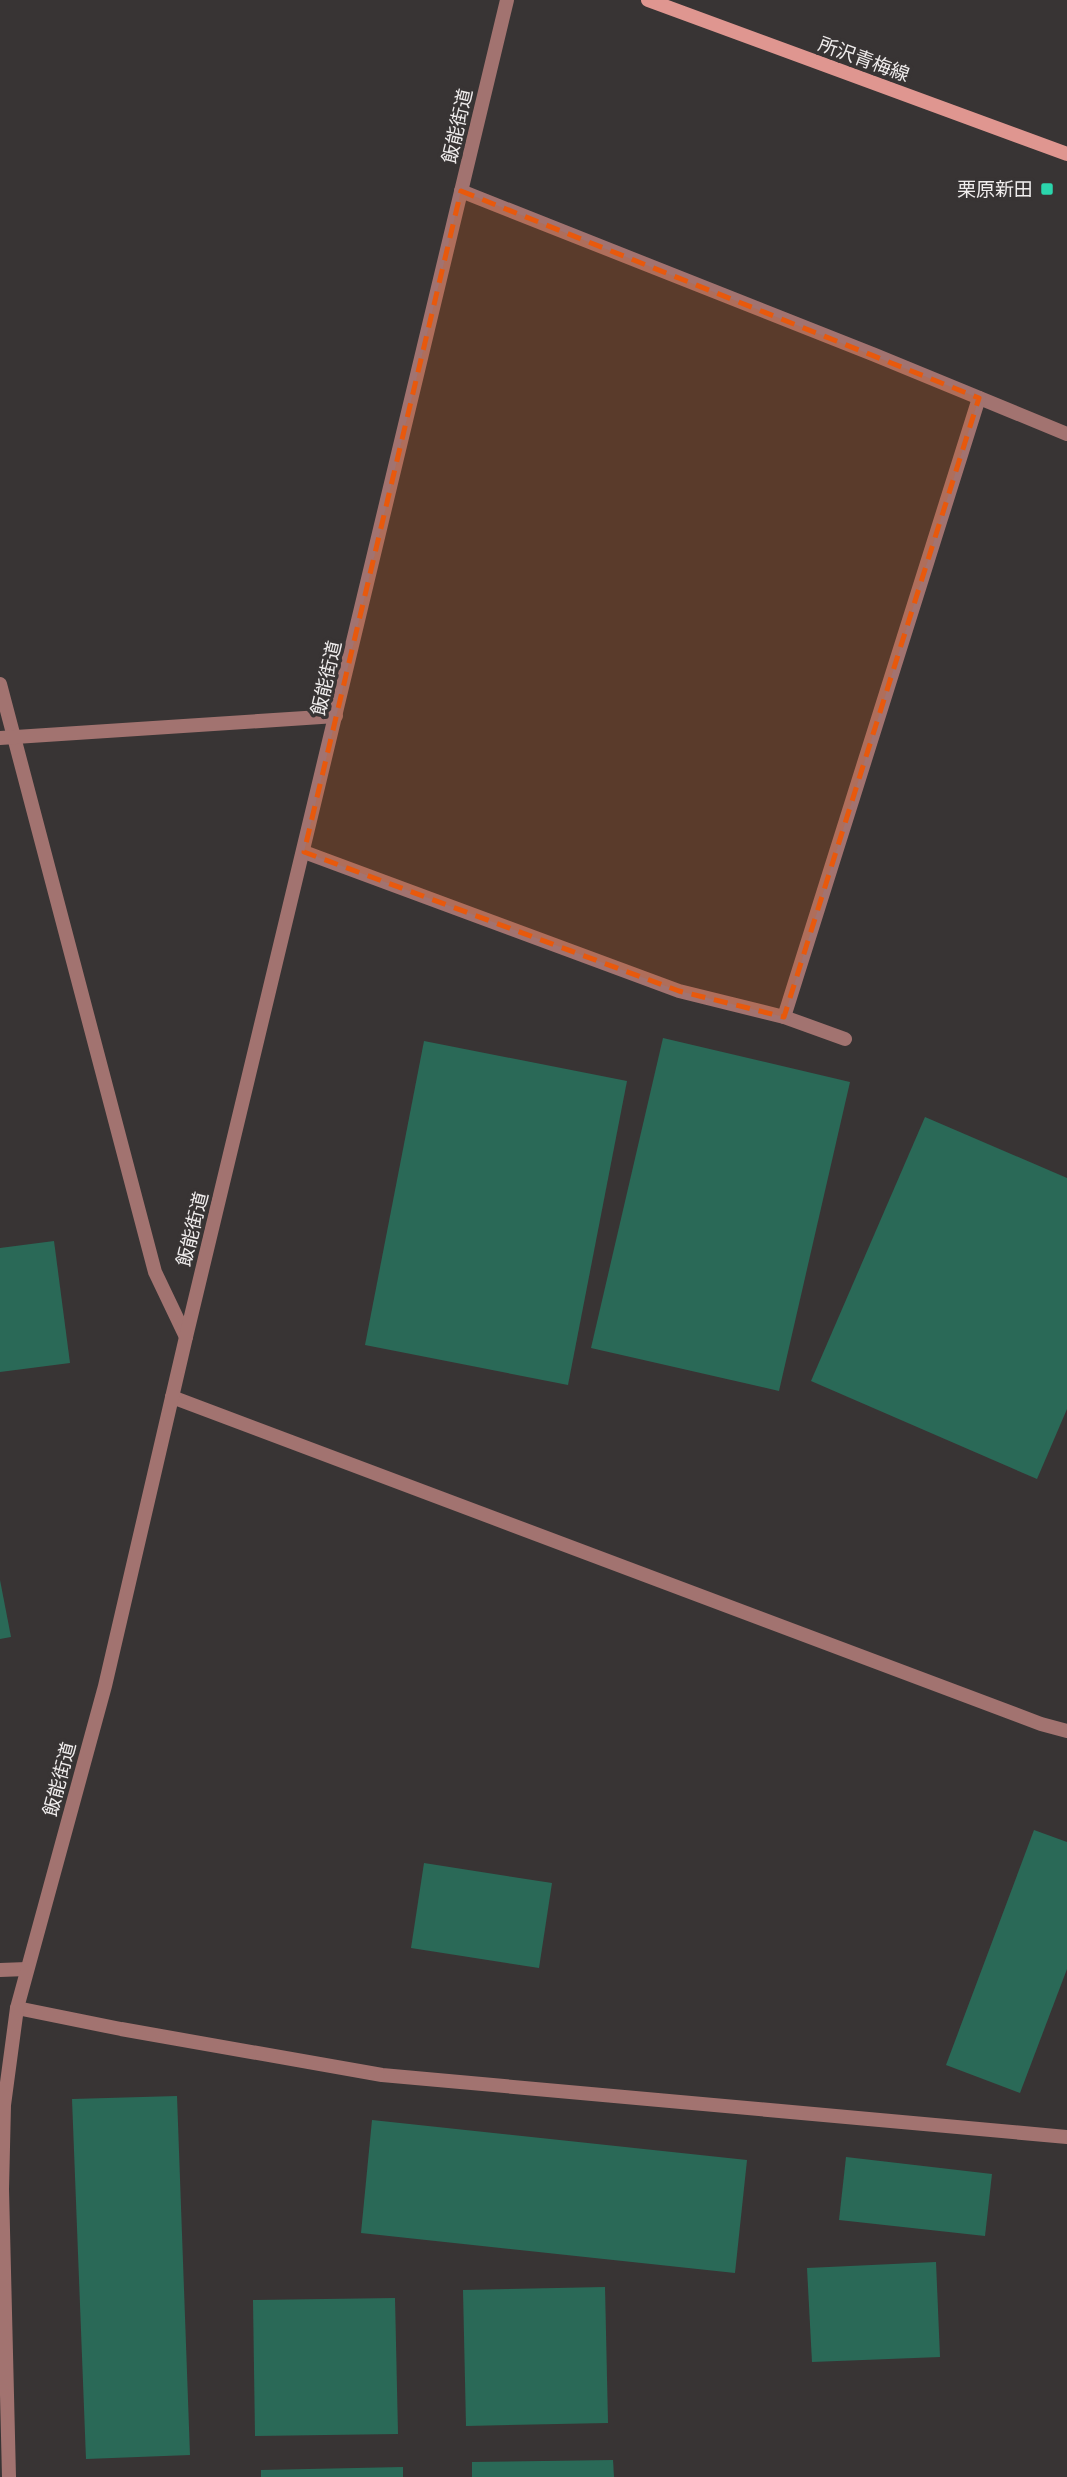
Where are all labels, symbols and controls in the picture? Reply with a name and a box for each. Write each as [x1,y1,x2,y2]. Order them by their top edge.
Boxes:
street label: 所沢青梅線 [815,33,912,87]
street label: 飯能街道 [439,87,478,166]
place label: 栗原新田 [957,179,1033,202]
marker: 栗原新田 [1039,181,1055,197]
street label: 飯能街道 [308,639,347,718]
street label: 飯能街道 [173,1190,214,1269]
street label: 飯能街道 [40,1740,81,1819]

